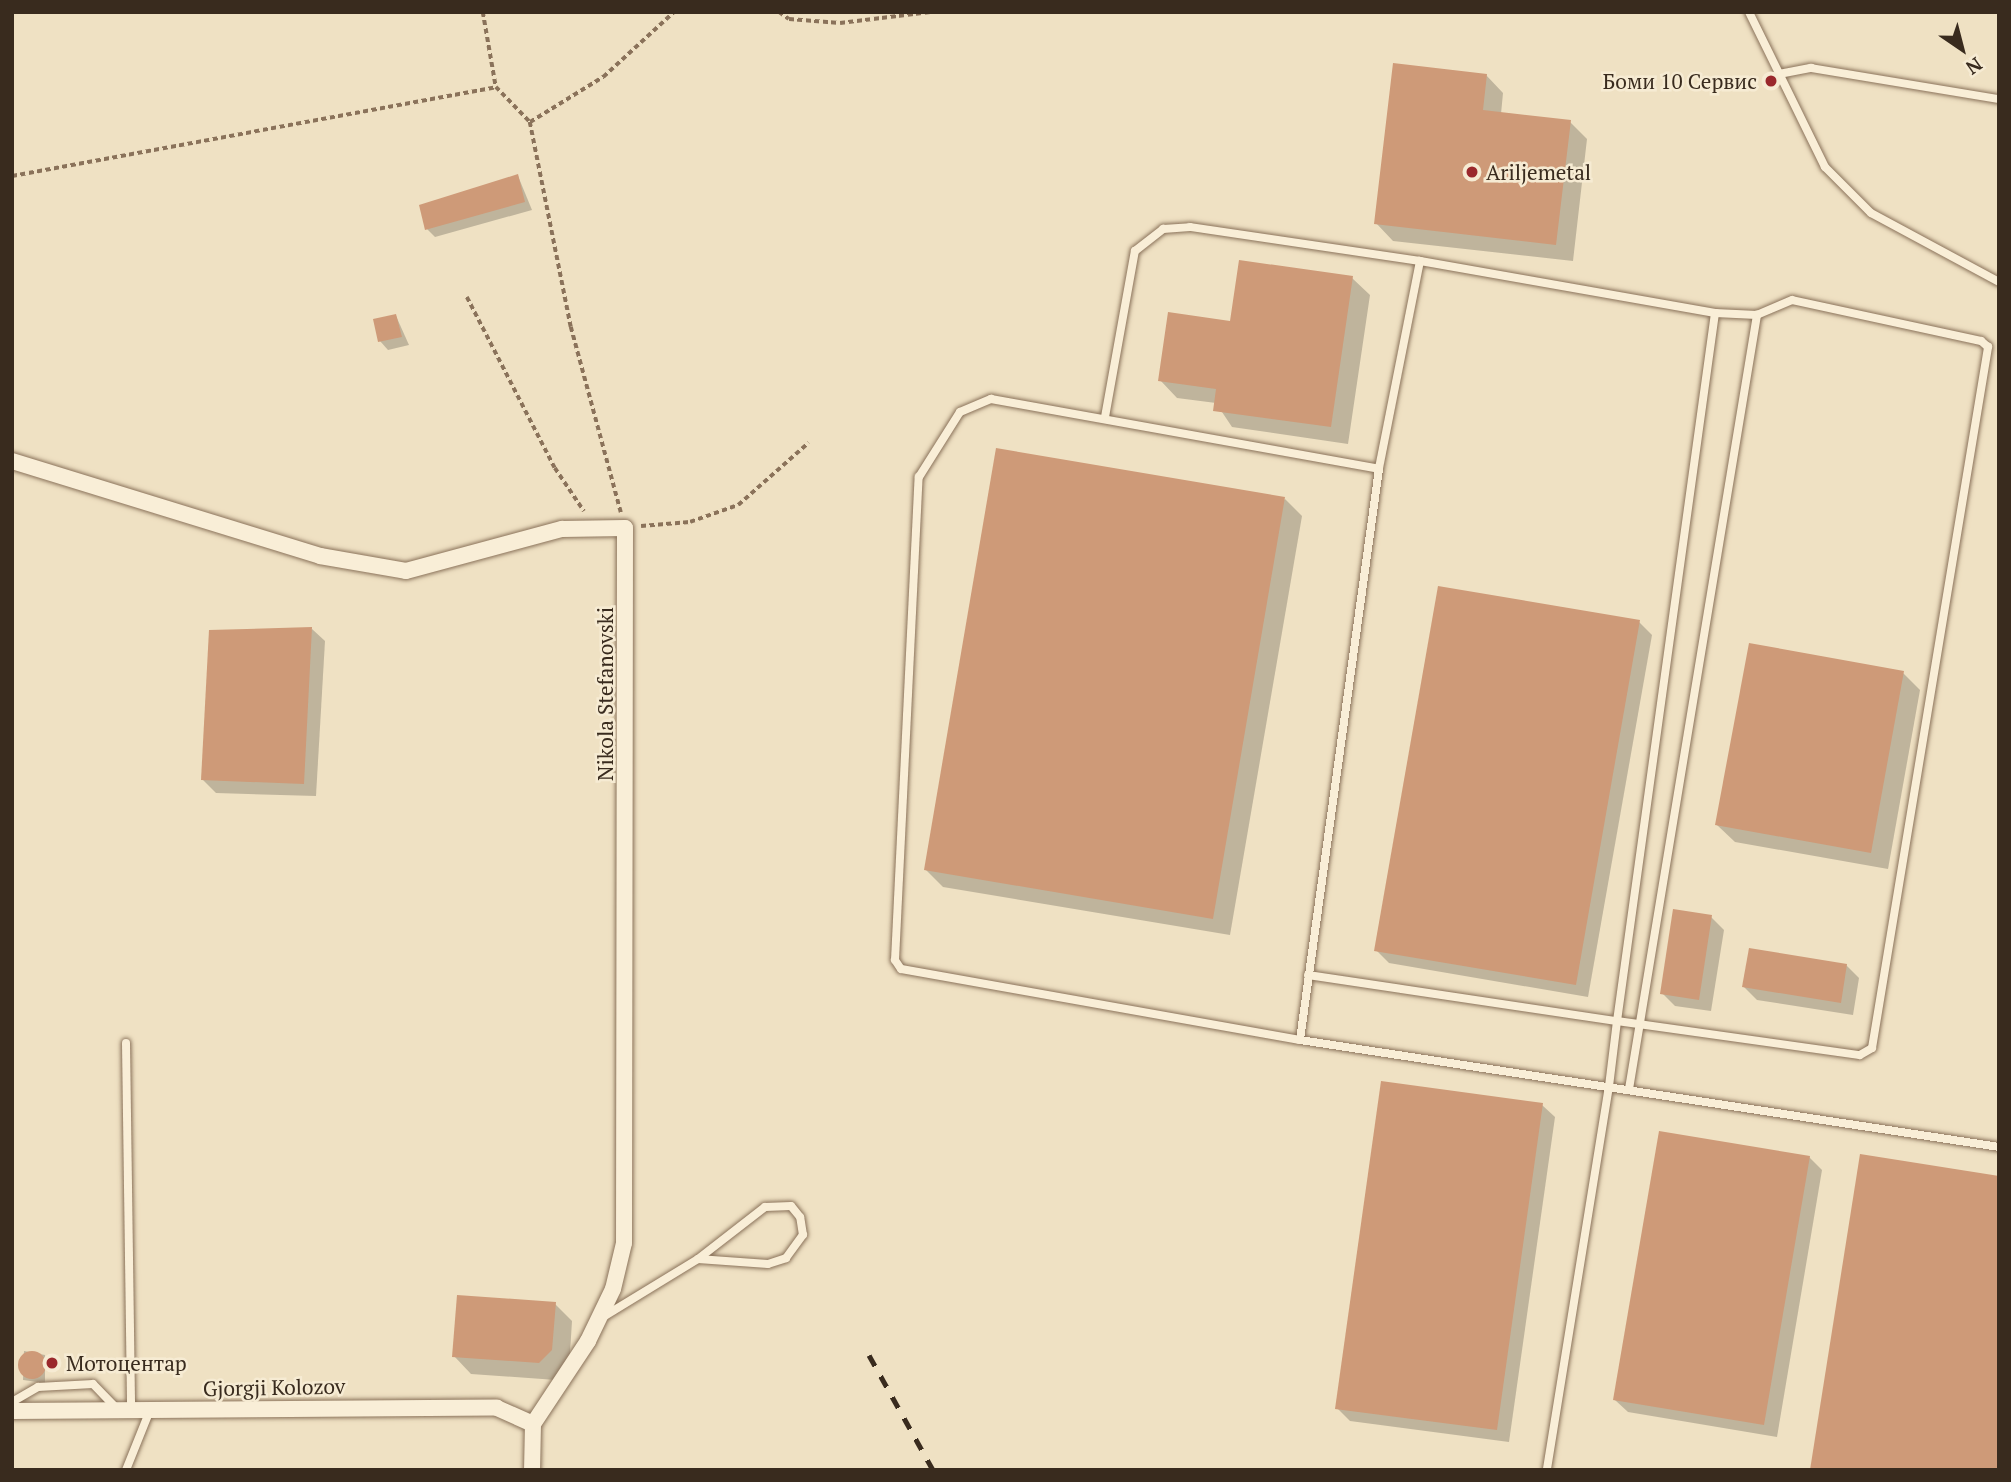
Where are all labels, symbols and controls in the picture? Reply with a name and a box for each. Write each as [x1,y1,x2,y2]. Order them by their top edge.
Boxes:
north arrow [1927,14,1997,84]
text: N [1961,52,1987,81]
place label: Боми 10 Сервис [1603,68,1757,94]
marker: Боми 10 Сервис [1763,73,1779,89]
place label: Ariljemetal [1486,159,1591,185]
marker: Ariljemetal [1464,164,1480,180]
street label: Nikola Stefanovski [592,607,618,781]
place label: Мотоцентар [66,1350,187,1376]
marker: Мотоцентар [44,1355,60,1371]
street label: Gjorgji Kolozov [203,1373,345,1401]

